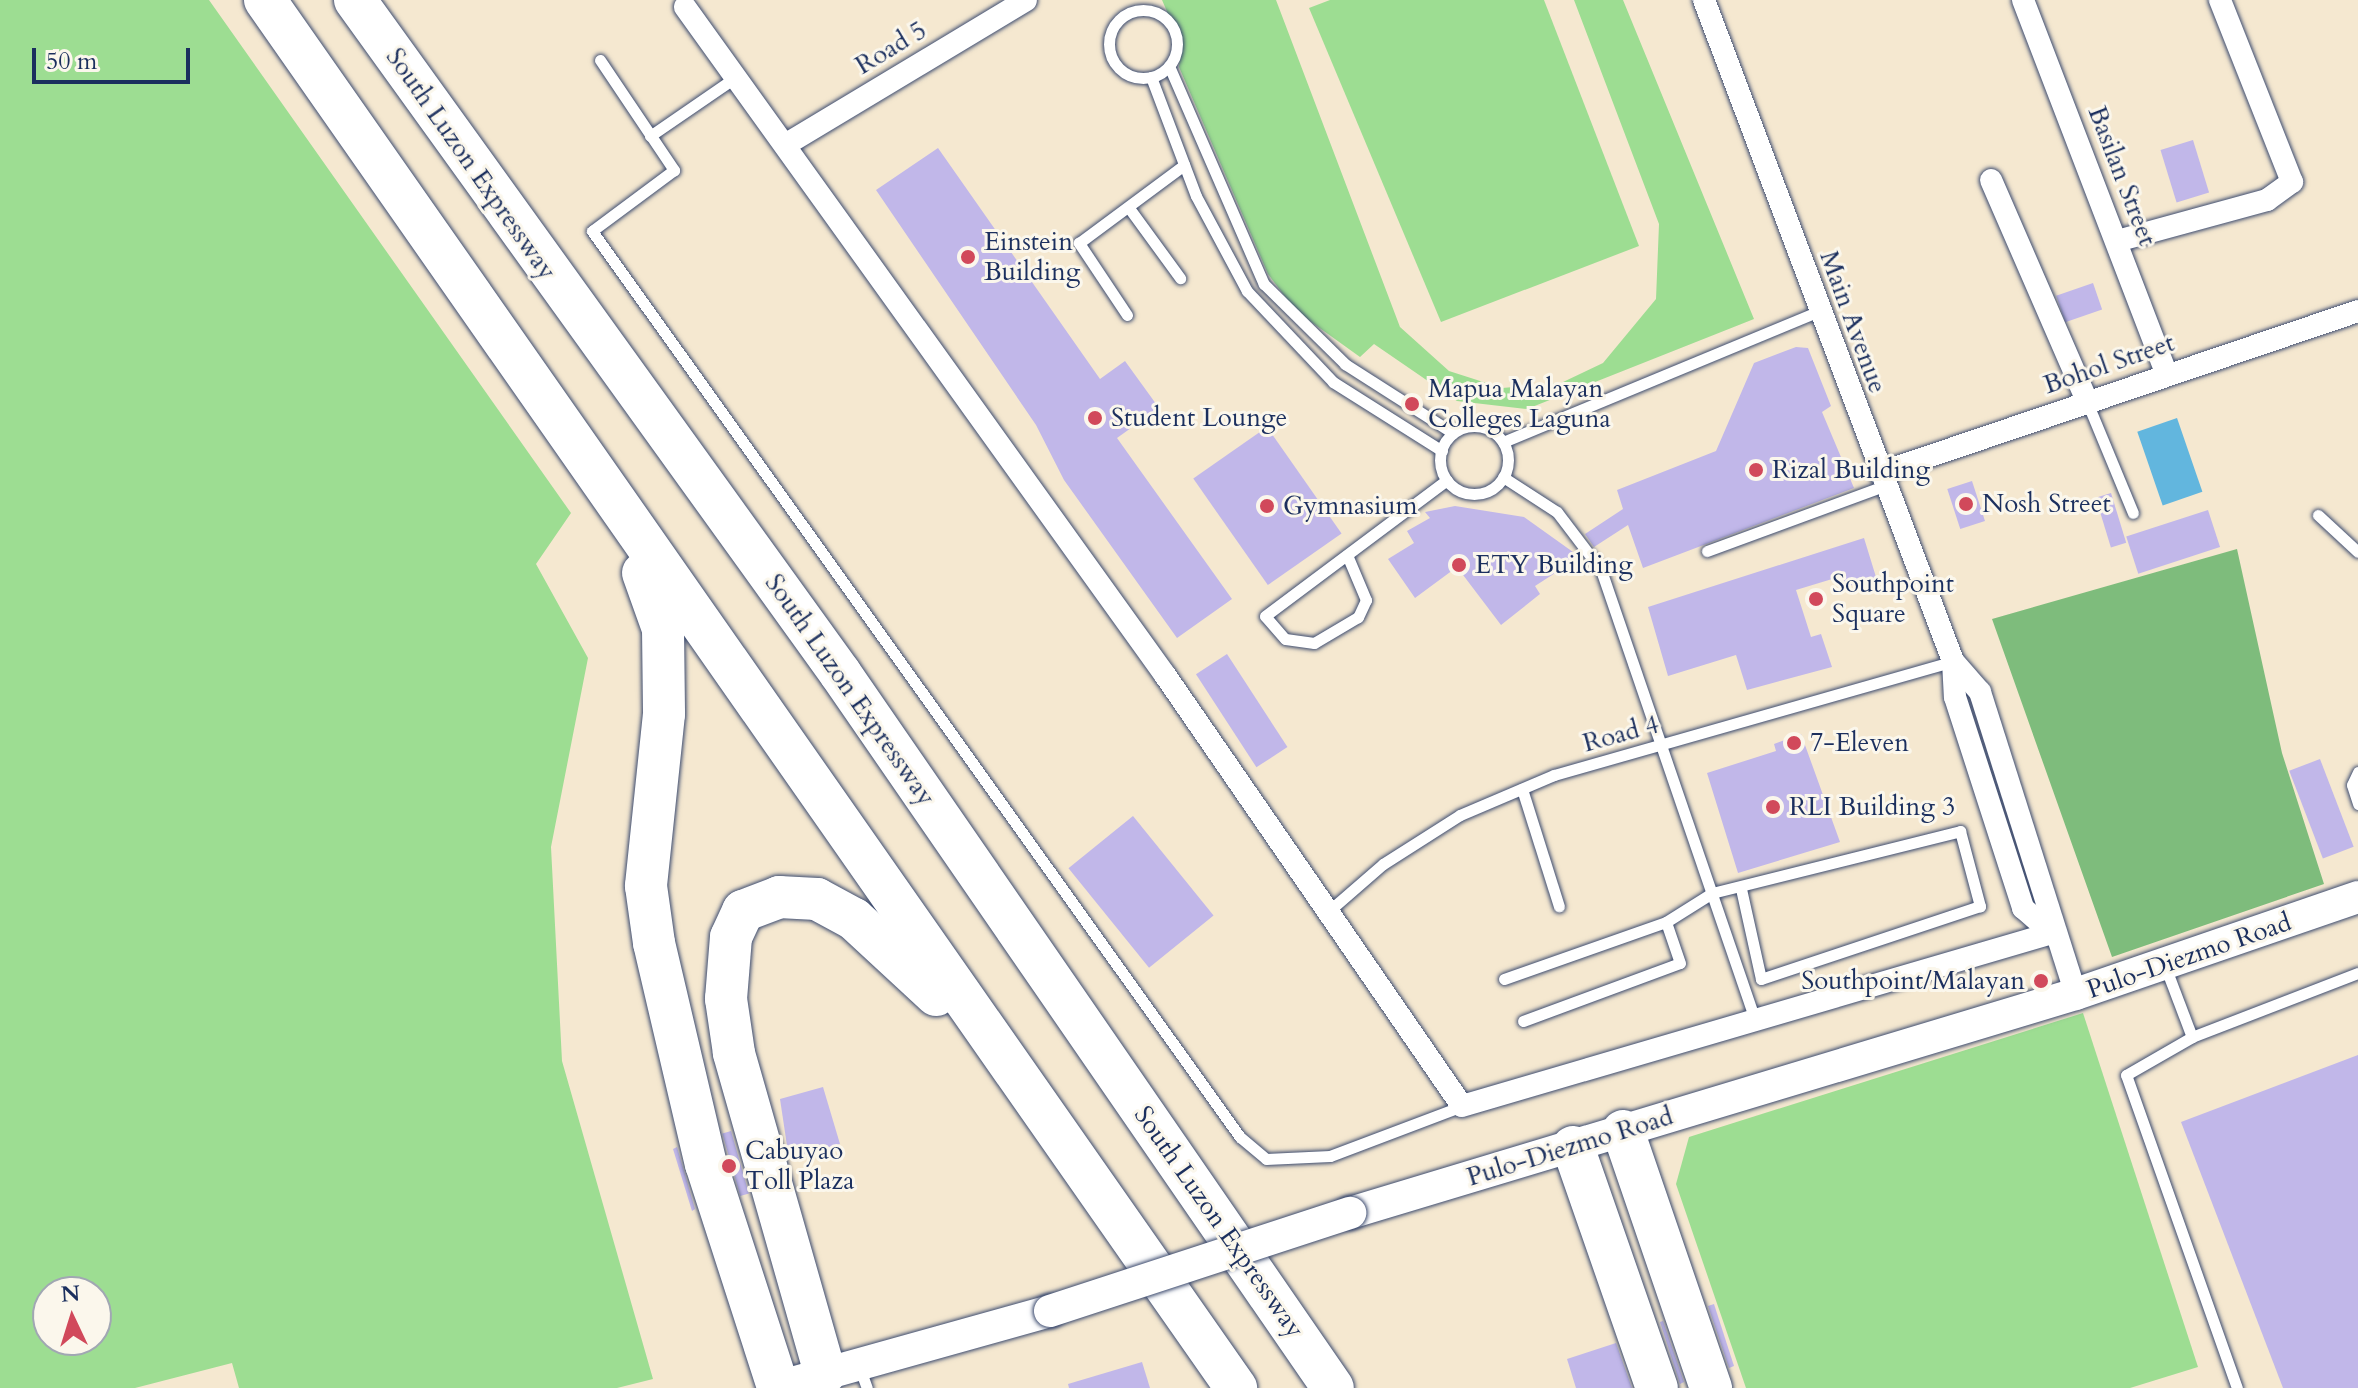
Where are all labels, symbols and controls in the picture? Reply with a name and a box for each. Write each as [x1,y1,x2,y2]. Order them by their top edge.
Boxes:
street label: Road 5 [850,15,932,81]
scale bar [36,32,194,82]
street label: South Luzon Expressway [379,42,563,286]
text: 50 m [46,45,97,78]
street label: Basilan Street [2081,102,2163,250]
place label: Einstein Building [984,226,1080,288]
street label: Main Avenue [1813,247,1893,397]
marker: Einstein Building [959,248,977,266]
street label: Bohol Street [2040,327,2178,401]
place label: Mapua Malayan Colleges Laguna [1428,373,1611,434]
marker: Mapua Malayan Colleges Laguna [1403,395,1421,413]
place label: Student Lounge [1111,402,1287,434]
marker: Student Lounge [1086,409,1104,427]
place label: Rizal Building [1772,454,1930,486]
marker: Rizal Building [1747,461,1765,479]
place label: Nosh Street [1982,488,2111,520]
place label: Gymnasium [1283,490,1418,522]
marker: Nosh Street [1957,495,1975,513]
marker: Gymnasium [1258,497,1276,515]
place label: ETY Building [1475,549,1633,581]
marker: ETY Building [1450,556,1468,574]
street label: South Luzon Expressway [758,568,942,812]
place label: Southpoint Square [1832,568,1954,630]
marker: Southpoint Square [1807,590,1825,608]
street label: Road 4 [1580,709,1662,759]
place label: 7-Eleven [1810,727,1909,759]
marker: 7-Eleven [1785,734,1803,752]
place label: RLI Building 3 [1789,791,1955,823]
marker: RLI Building 3 [1764,798,1782,816]
street label: Pulo-Diezmo Road [2083,906,2295,1006]
place label: Southpoint/Malayan [1801,965,2025,997]
marker: Southpoint/Malayan [2032,972,2050,990]
street label: South Luzon Expressway [1127,1100,1311,1344]
street label: Pulo-Diezmo Road [1463,1101,1677,1193]
place label: Cabuyao Toll Plaza [745,1135,854,1196]
marker: Cabuyao Toll Plaza [720,1157,738,1175]
north arrow [32,1276,112,1356]
text: N [60,1278,81,1310]

